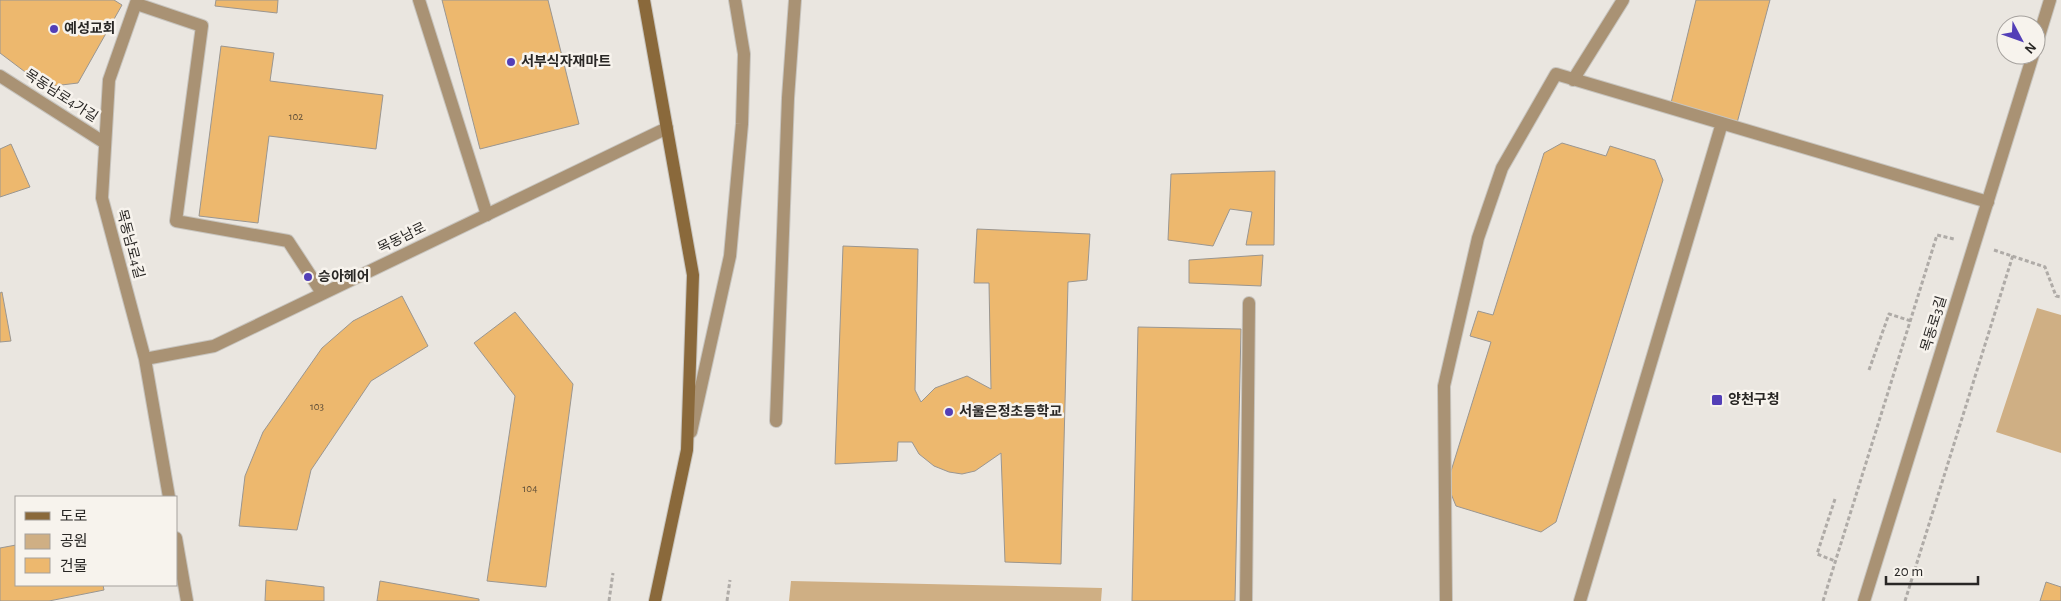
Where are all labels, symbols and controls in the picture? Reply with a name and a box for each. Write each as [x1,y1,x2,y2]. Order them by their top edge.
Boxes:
north arrow [1996,15,2046,65]
place label: 예성교회 [64,21,116,36]
marker: 예성교회 [48,23,60,35]
text: N [2022,40,2039,56]
place label: 서부식자재마트 [521,54,611,69]
marker: 서부식자재마트 [505,56,517,68]
street label: 목동남로4가길 [22,66,101,125]
house number: 102 [289,111,303,122]
street label: 목동남로4길 [114,208,147,280]
street label: 목동남로 [375,219,428,256]
place label: 승아헤어 [318,269,370,284]
marker: 승아헤어 [302,271,314,283]
street label: 목동로3길 [1918,294,1949,353]
place label: 양천구청 [1728,391,1780,407]
marker: 양천구청 [1710,393,1724,407]
house number: 103 [310,401,325,412]
place label: 서울은정초등학교 [959,403,1062,419]
marker: 서울은정초등학교 [943,406,955,418]
house number: 104 [523,483,537,494]
legend [15,496,178,586]
text: 도로 [60,509,88,524]
text: 공원 [60,533,88,549]
scale bar [1886,554,1978,586]
text: 건물 [60,558,88,574]
text: 20 m [1894,564,1923,579]

